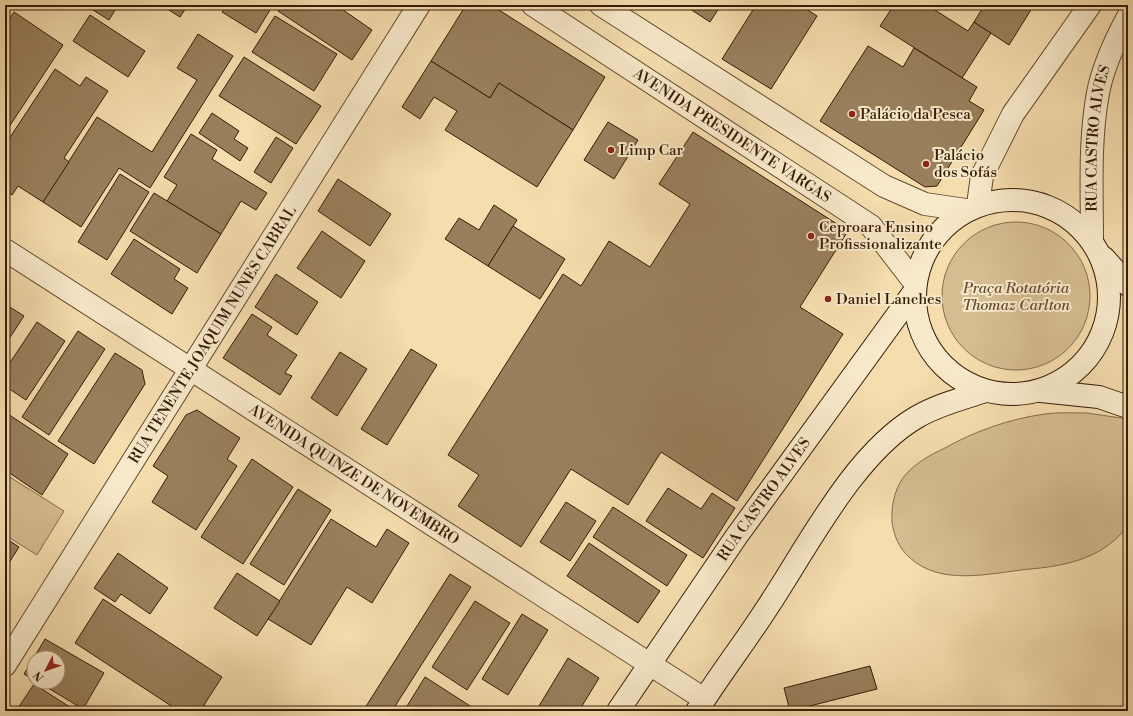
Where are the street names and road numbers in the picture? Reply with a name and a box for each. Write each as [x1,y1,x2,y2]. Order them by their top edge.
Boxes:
street label: AVENIDA PRESIDENTE VARGAS [629,63,835,207]
street label: RUA CASTRO ALVES [1082,63,1114,212]
street label: RUA TENENTE JOAQUIM NUNES CABRAL [124,202,300,467]
street label: AVENIDA QUINZE DE NOVEMBRO [244,399,463,549]
street label: RUA CASTRO ALVES [713,434,815,565]

